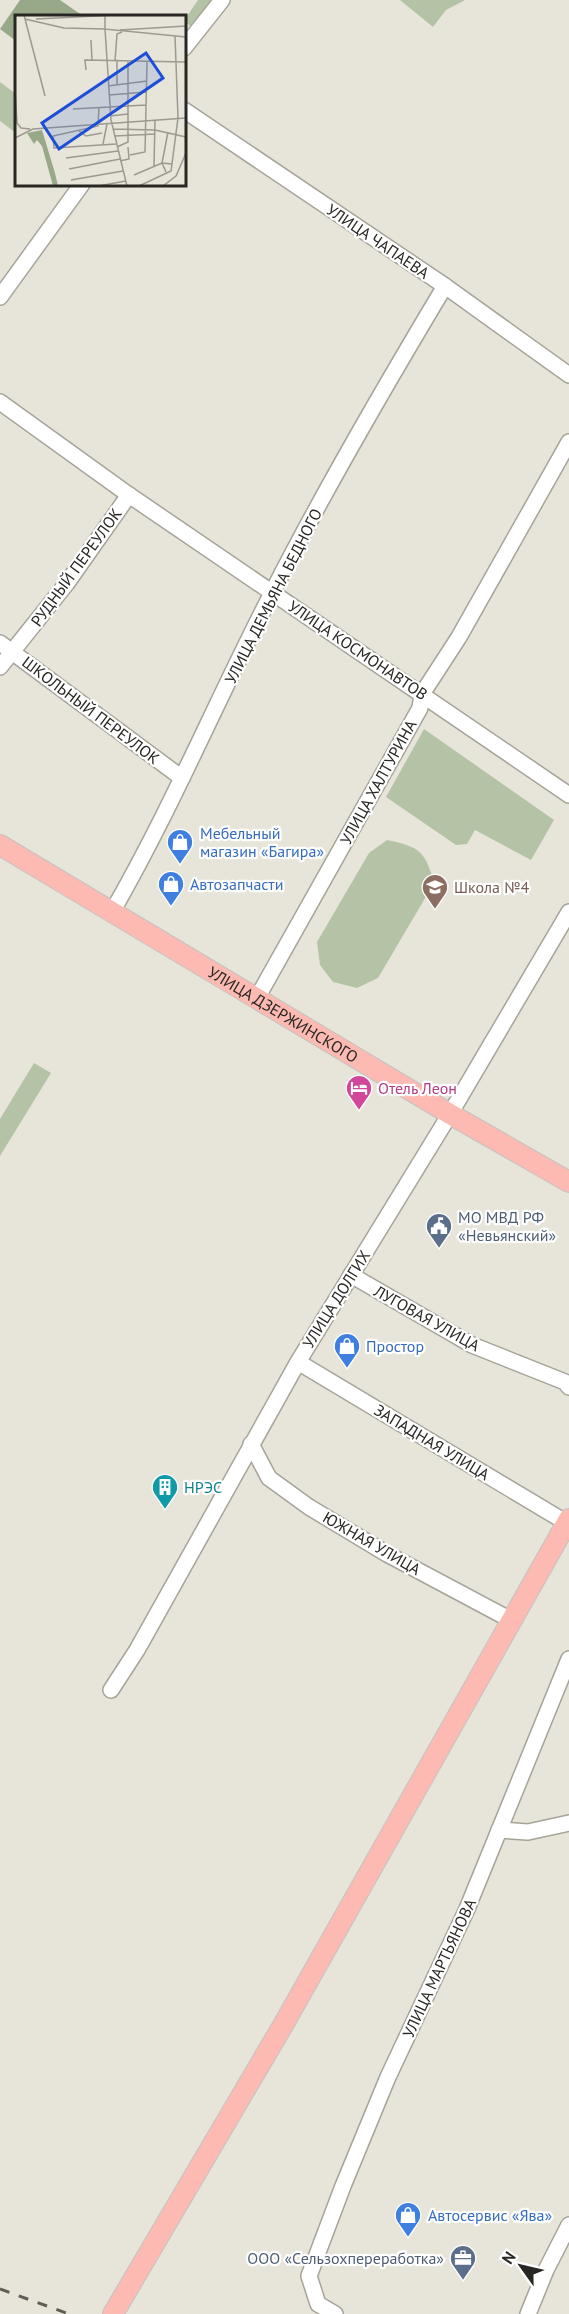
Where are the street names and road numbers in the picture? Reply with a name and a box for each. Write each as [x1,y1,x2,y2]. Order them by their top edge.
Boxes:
street label: УЛИЦА ЧАПАЕВА [323,199,434,283]
street label: РУДНЫЙ ПЕРЕУЛОК [26,504,126,630]
street label: УЛИЦА ДЕМЬЯНА БЕДНОГО [220,505,326,687]
street label: УЛИЦА КОСМОНАВТОВ [285,596,431,704]
street label: ШКОЛЬНЫЙ ПЕРЕУЛОК [18,652,164,768]
street label: УЛИЦА ХАЛТУРИНА [335,716,421,848]
street label: УЛИЦА ДЗЕРЖИНСКОГО [205,962,362,1067]
street label: УЛИЦА ДОЛГИХ [298,1246,374,1352]
street label: ЛУГОВАЯ УЛИЦА [370,1280,484,1356]
street label: ЗАПАДНАЯ УЛИЦА [371,1400,494,1485]
street label: ЮЖНАЯ УЛИЦА [320,1507,425,1579]
street label: УЛИЦА МАРТЬЯНОВА [398,1895,480,2041]

